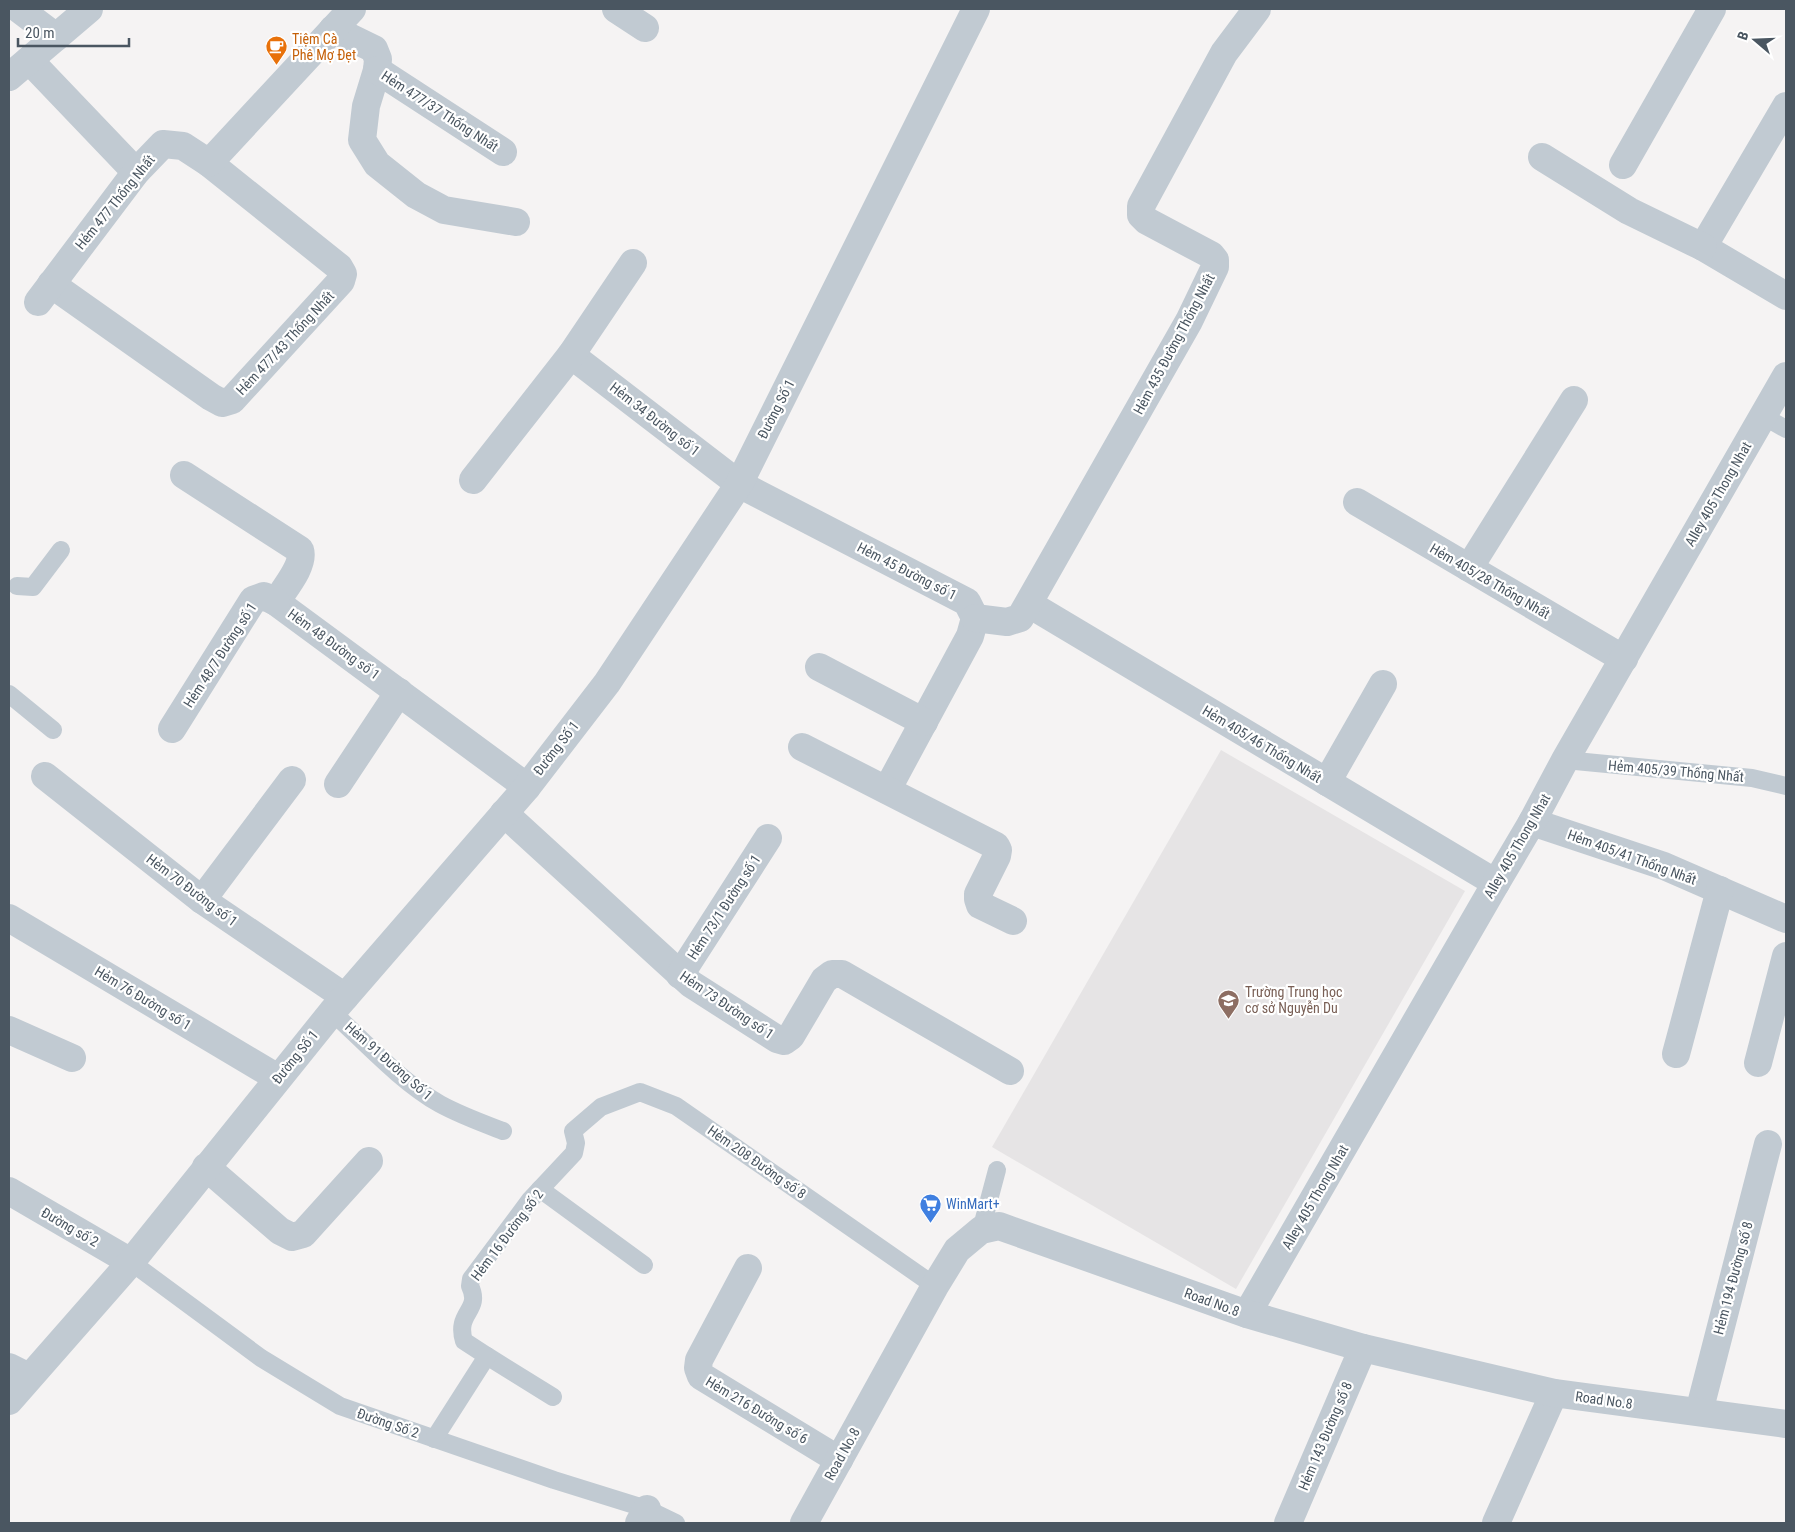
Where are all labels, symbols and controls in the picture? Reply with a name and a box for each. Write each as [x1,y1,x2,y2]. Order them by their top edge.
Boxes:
scale bar [18,15,129,47]
north arrow [1730,15,1780,65]
text: 20 m [25,24,55,42]
text: B [1734,29,1752,42]
place label: Tiệm Cà Phê Mợ Đẹt [292,31,356,63]
cafe icon: Tiệm Cà Phê Mợ Đẹt [264,35,288,66]
street label: Hẻm 477/37 Thống Nhất [379,67,501,155]
street label: Hẻm 477 Thống Nhất [72,152,158,252]
street label: Hẻm 435 Đường Thống Nhất [1130,271,1218,417]
street label: Hẻm 477/43 Thống Nhất [233,288,337,398]
street label: Đường Số 1 [754,377,798,441]
street label: Hẻm 34 Đường số 1 [607,379,703,459]
street label: Alley 405 Thong Nhat [1682,439,1754,549]
street label: Hẻm 45 Đường số 1 [855,539,959,603]
street label: Hẻm 405/28 Thống Nhất [1427,540,1553,622]
street label: Hẻm 48/7 Đường số 1 [180,600,260,710]
street label: Hẻm 48 Đường số 1 [285,605,383,683]
street label: Hẻm 405/46 Thống Nhất [1200,702,1324,786]
street label: Đường Số 1 [530,718,582,778]
street label: Hẻm 405/39 Thống Nhất [1608,757,1744,785]
street label: Alley 405 Thong Nhat [1481,791,1553,901]
street label: Hẻm 405/41 Thống Nhất [1565,826,1699,888]
street label: Hẻm 70 Đường số 1 [143,851,241,929]
street label: Hẻm 73/1 Đường số 1 [684,852,764,962]
street label: Hẻm 76 Đường số 1 [92,963,194,1033]
street label: Hẻm 73 Đường số 1 [677,968,777,1042]
place label: Trường Trung học cơ sở Nguyễn Du [1245,984,1342,1016]
school or university icon: Trường Trung học cơ sở Nguyễn Du [1217,988,1241,1019]
street label: Hẻm 91 Đường Số 1 [342,1019,436,1103]
street label: Đường Số 1 [269,1027,321,1087]
street label: Hẻm 208 Đường số 8 [705,1122,809,1202]
street label: Alley 405 Thong Nhat [1279,1142,1351,1252]
street label: Hẻm 16 Đường số 2 [468,1186,546,1284]
supermarket icon: WinMart+ [918,1192,942,1223]
place label: WinMart+ [946,1196,1000,1212]
street label: Đường số 2 [39,1204,102,1250]
street label: Hẻm 194 Đường số 8 [1710,1220,1756,1336]
street label: Road No.8 [1182,1285,1242,1319]
street label: Hẻm 216 Đường số 6 [703,1373,811,1447]
street label: Hẻm 143 Đường số 8 [1295,1379,1355,1493]
street label: Road No.8 [1574,1388,1634,1412]
street label: Đường Số 2 [355,1405,421,1441]
street label: Road No.8 [821,1425,863,1483]

